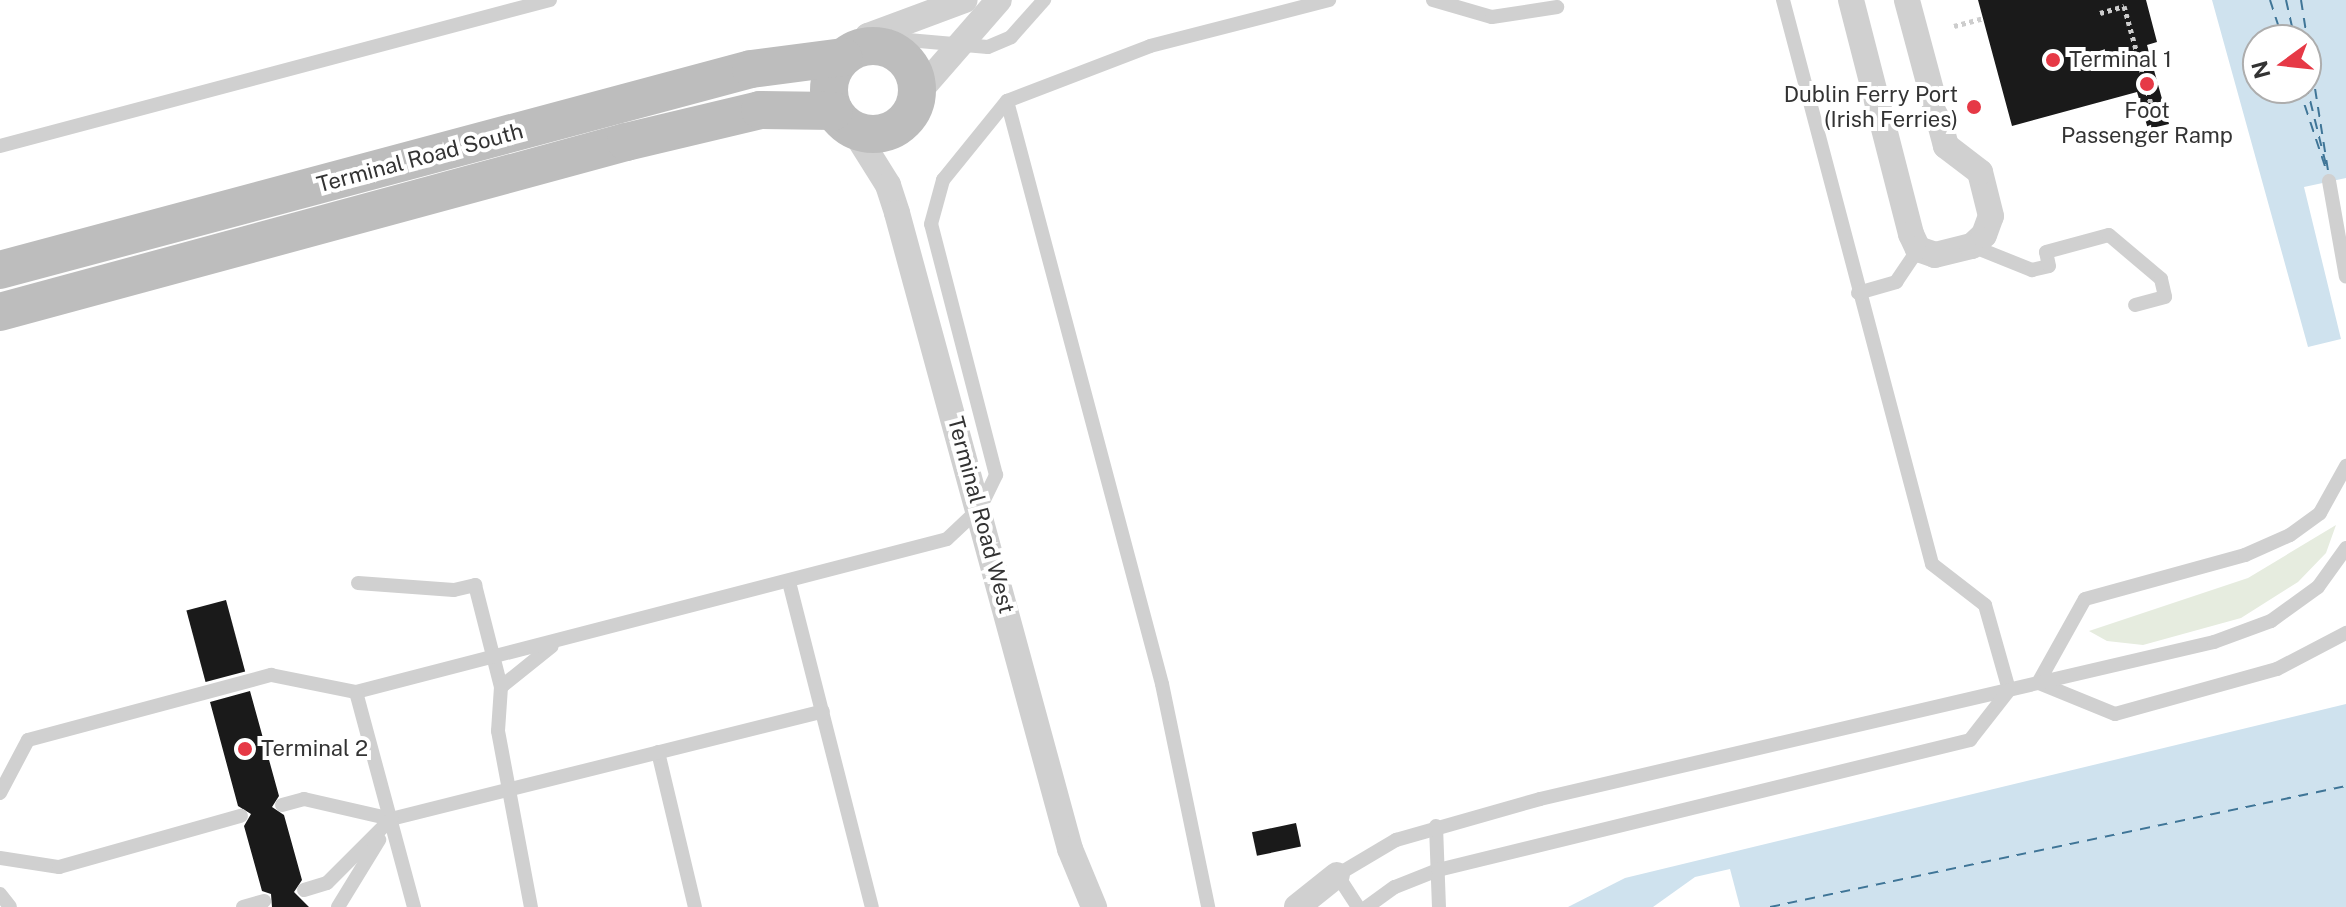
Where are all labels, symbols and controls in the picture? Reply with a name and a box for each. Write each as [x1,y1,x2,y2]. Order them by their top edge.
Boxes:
north arrow [2242,24,2322,104]
place label: Terminal 1 [2069,47,2172,73]
marker: Terminal 1 [2044,51,2062,69]
text: N [2246,58,2276,81]
marker: Foot Passenger Ramp [2138,75,2156,93]
place label: Dublin Ferry Port (Irish Ferries) [1784,81,1958,132]
place label: Foot Passenger Ramp [2061,97,2233,148]
marker: Dublin Ferry Port (Irish Ferries) [1965,98,1983,116]
street label: Terminal Road South [314,118,526,198]
street label: Terminal Road West [942,413,1020,617]
place label: Terminal 2 [261,736,368,762]
marker: Terminal 2 [236,740,254,758]

